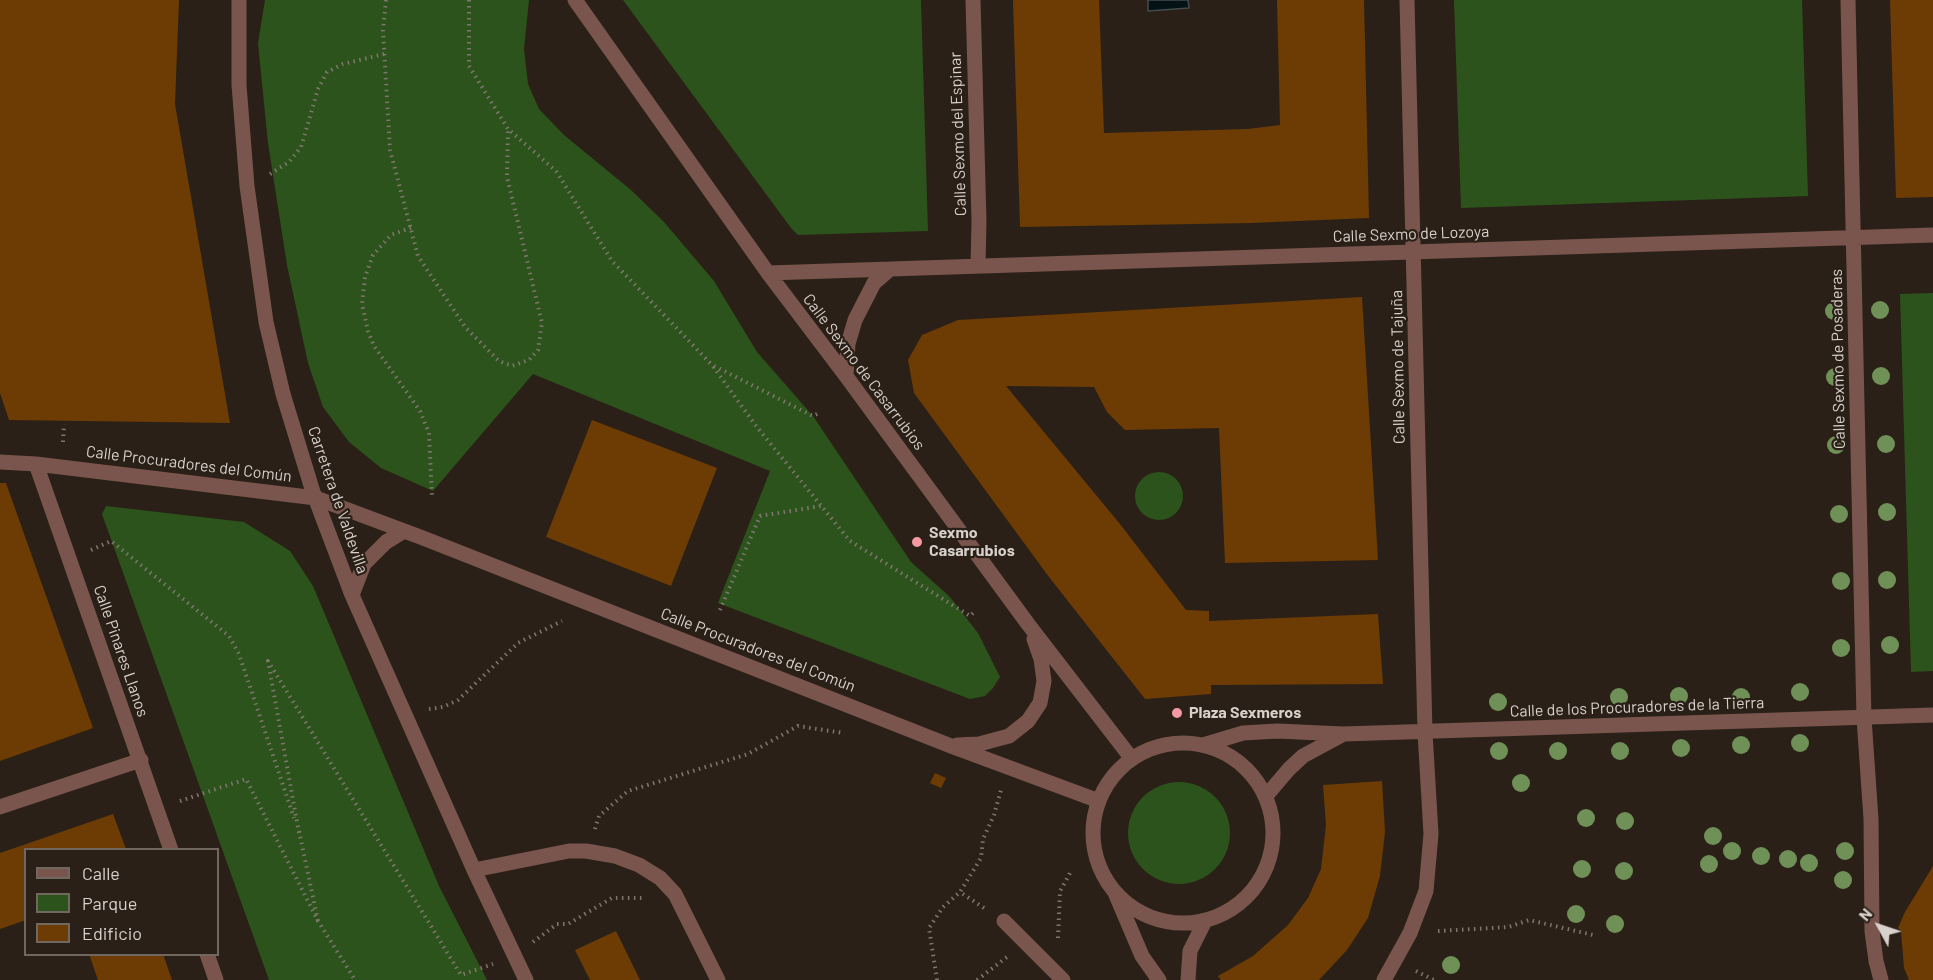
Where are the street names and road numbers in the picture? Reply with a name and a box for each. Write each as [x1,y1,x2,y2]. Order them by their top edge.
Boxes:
street label: Calle Sexmo del Espinar [946,52,970,216]
street label: Calle Sexmo de Lozoya [1333,222,1489,246]
street label: Calle Sexmo de Posaderas [1827,269,1849,449]
street label: Calle Sexmo de Casarrubios [799,290,929,454]
street label: Calle Sexmo de Tajuña [1387,290,1409,444]
street label: Carretera de Valdevilla [304,424,372,576]
street label: Calle Procuradores del Común [85,442,293,486]
street label: Calle Pinares Llanos [89,583,153,719]
street label: Calle Procuradores del Común [658,604,858,696]
street label: Calle de los Procuradores de la Tierra [1509,693,1765,721]

